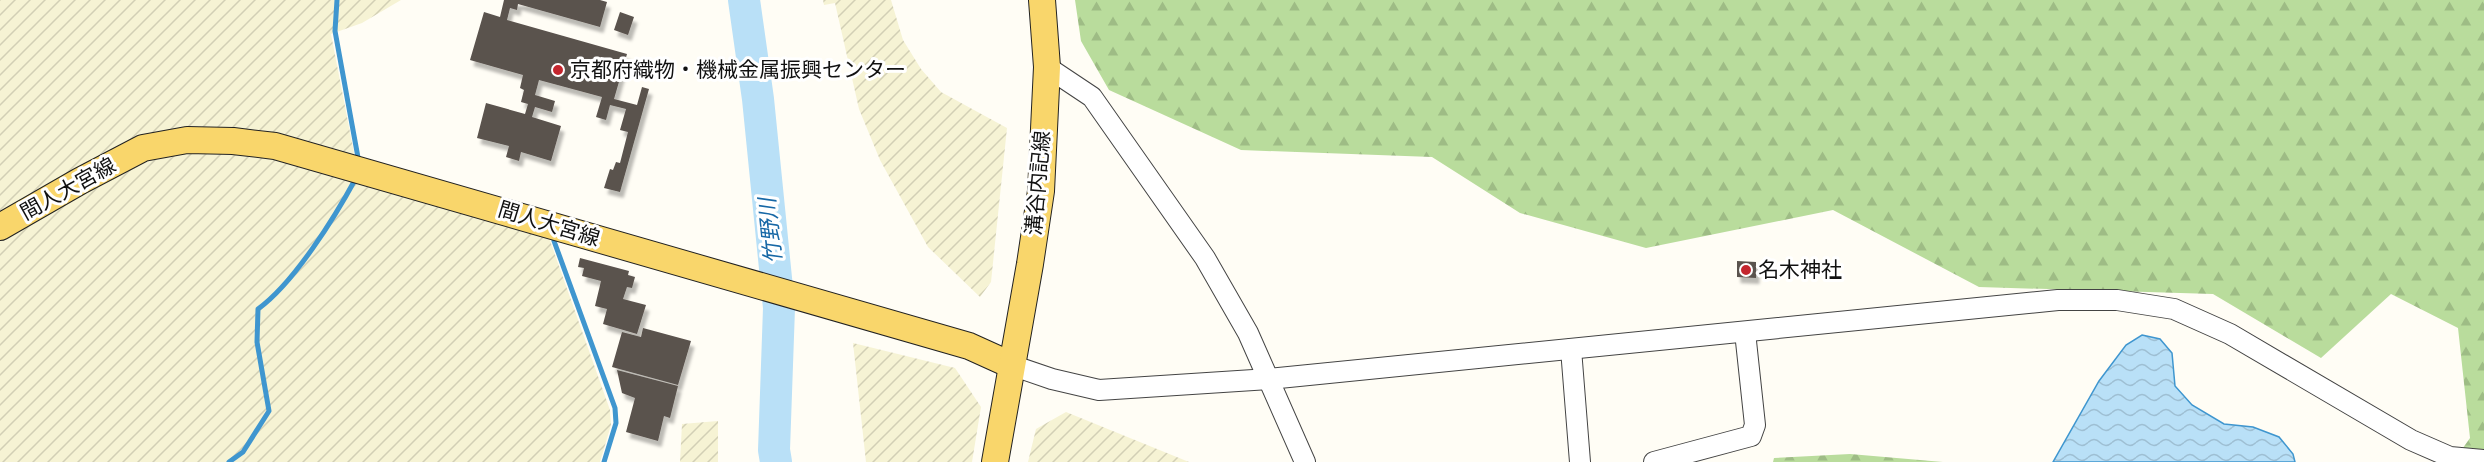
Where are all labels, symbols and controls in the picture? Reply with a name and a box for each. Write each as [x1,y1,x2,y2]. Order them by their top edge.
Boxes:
place label: 京都府織物・機械金属振興センター [570,58,906,82]
marker: 京都府織物・機械金属振興センター [551,63,565,77]
street label: 溝谷内記線 [1021,130,1055,236]
street label: 間人大宮線 [16,153,120,225]
water label: 竹野川 [754,195,786,265]
street label: 間人大宮線 [495,197,603,251]
place label: 名木神社 [1758,258,1842,282]
marker: 名木神社 [1739,263,1753,277]

